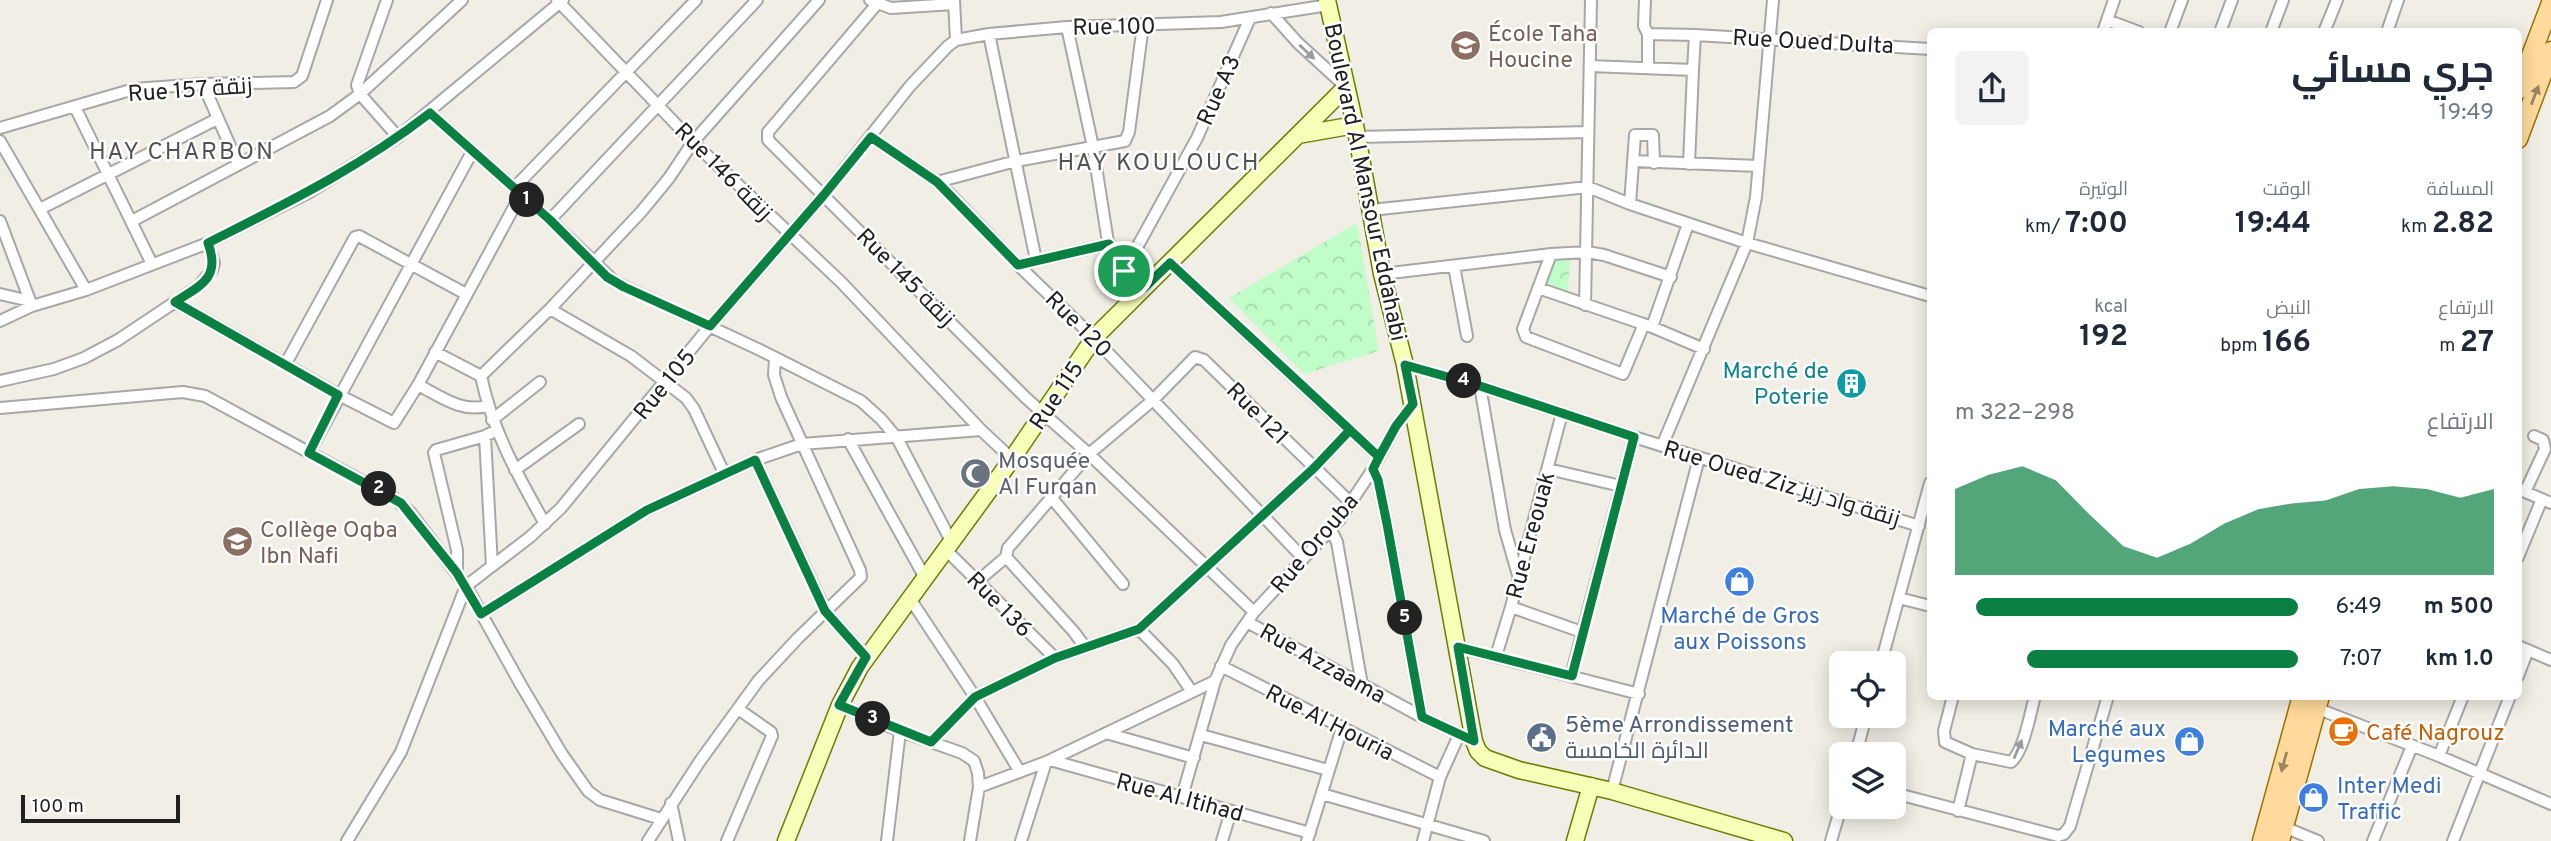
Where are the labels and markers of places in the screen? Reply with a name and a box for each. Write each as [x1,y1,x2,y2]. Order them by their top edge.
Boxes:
place label: École Taha Houcine [1488,20,1598,76]
school or university icon: École Taha Houcine [1448,29,1482,63]
pin: 1 [510,182,544,218]
pin [1094,241,1154,301]
place label: Marché de Poterie [1723,358,1829,413]
pin: 4 [1446,364,1482,398]
building icon: Marché de Poterie [1835,366,1869,400]
place label: Mosquée Al Furqan [998,448,1097,503]
mosque icon: Mosquée Al Furqan [958,456,992,490]
pin: 2 [362,472,396,506]
place label: Collège Oqba Ibn Nafi [260,517,398,572]
school or university icon: Collège Oqba Ibn Nafi [220,525,254,559]
shop icon: Marché de Gros aux Poissons [1723,564,1757,598]
pin: 5 [1388,600,1422,636]
place label: Marché de Gros aux Poissons [1660,603,1820,658]
pin: 3 [856,702,890,736]
place label: 5ème Arrondissement الدائرة الخامسة [1565,712,1794,767]
cafe icon: Café Nagrouz [2326,715,2360,749]
place label: Marché aux Legumes [2048,716,2166,771]
public building icon: 5ème Arrondissement الدائرة الخامسة [1525,720,1559,754]
place label: Café Nagrouz [2366,720,2505,749]
shop icon: Marché aux Legumes [2172,724,2206,758]
place label: Inter Medi Traffic [2337,773,2442,828]
shop icon: Inter Medi Traffic [2297,781,2331,815]

